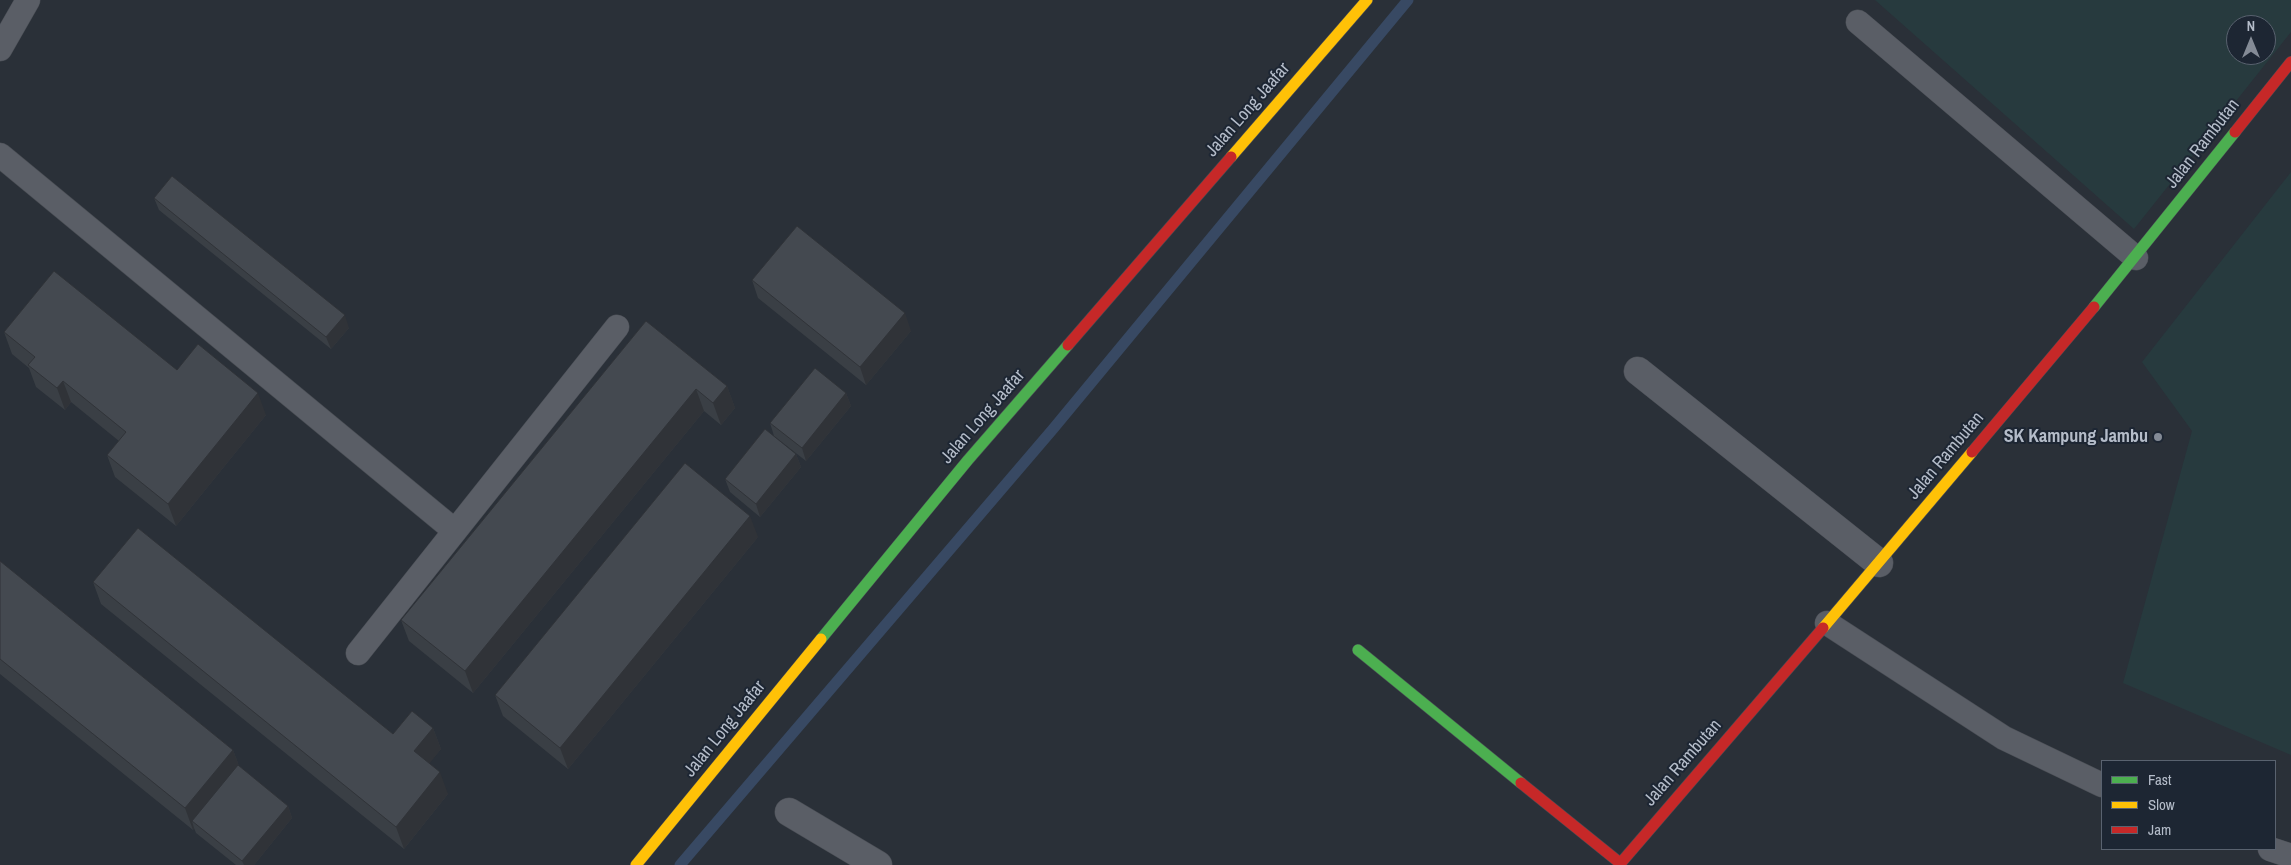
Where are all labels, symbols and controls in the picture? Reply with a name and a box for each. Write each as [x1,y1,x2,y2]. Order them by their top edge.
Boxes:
north arrow [2226,15,2276,65]
text: N [2247,17,2255,35]
street label: Jalan Long Jaafar [1201,59,1295,161]
street label: Jalan Rambutan [2161,95,2245,193]
street label: Jalan Long Jaafar [936,366,1030,468]
street label: Jalan Rambutan [1903,408,1989,504]
place label: SK Kampung Jambu [2004,426,2148,448]
marker: SK Kampung Jambu [2152,431,2164,443]
street label: Jalan Long Jaafar [680,677,770,781]
street label: Jalan Rambutan [1640,715,1726,811]
legend [2101,760,2276,850]
text: Fast [2148,769,2171,790]
text: Slow [2148,794,2175,815]
text: Jam [2148,819,2171,840]

